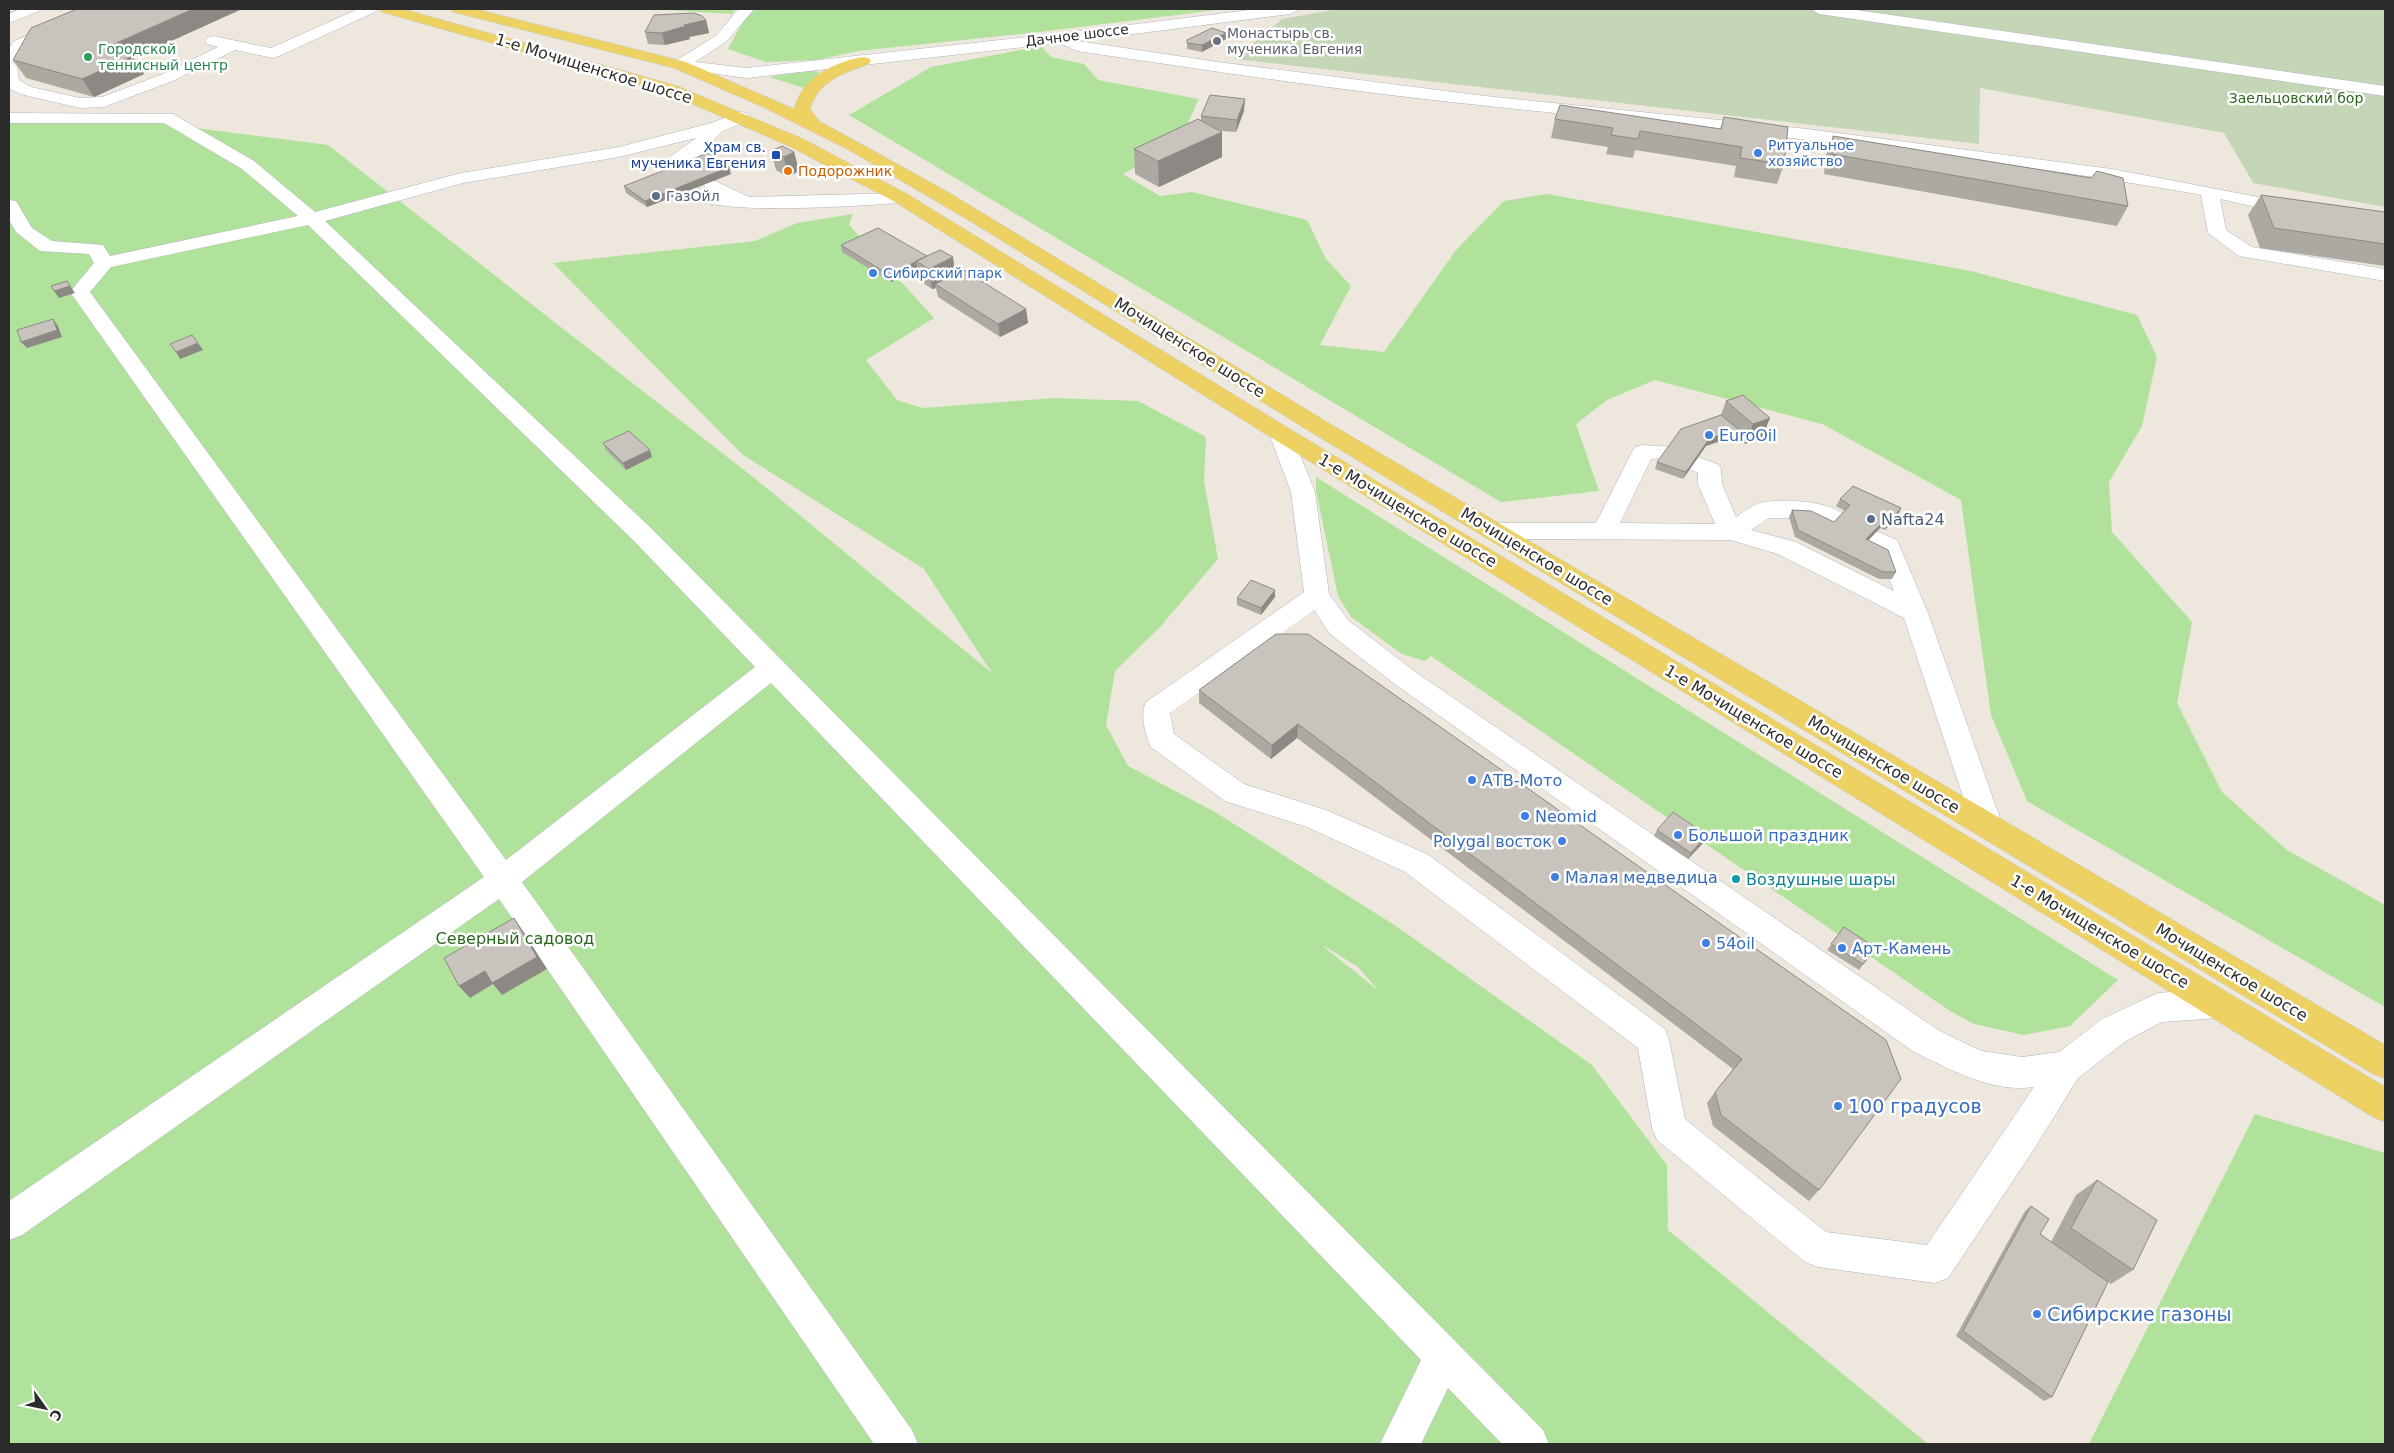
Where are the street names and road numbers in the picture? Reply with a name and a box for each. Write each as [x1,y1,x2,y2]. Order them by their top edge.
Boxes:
street label: Дачное шоссе [1024,21,1130,49]
street label: 1-е Мочищенское шоссе [493,29,695,107]
street label: Мочищенское шоссе [1111,293,1268,402]
street label: 1-е Мочищенское шоссе [1315,450,1500,571]
street label: Мочищенское шоссе [1457,504,1616,609]
street label: 1-е Мочищенское шоссе [1661,661,1846,782]
street label: Мочищенское шоссе [1804,712,1963,817]
street label: 1-е Мочищенское шоссе [2007,871,2192,992]
street label: Мочищенское шоссе [2152,920,2311,1025]

